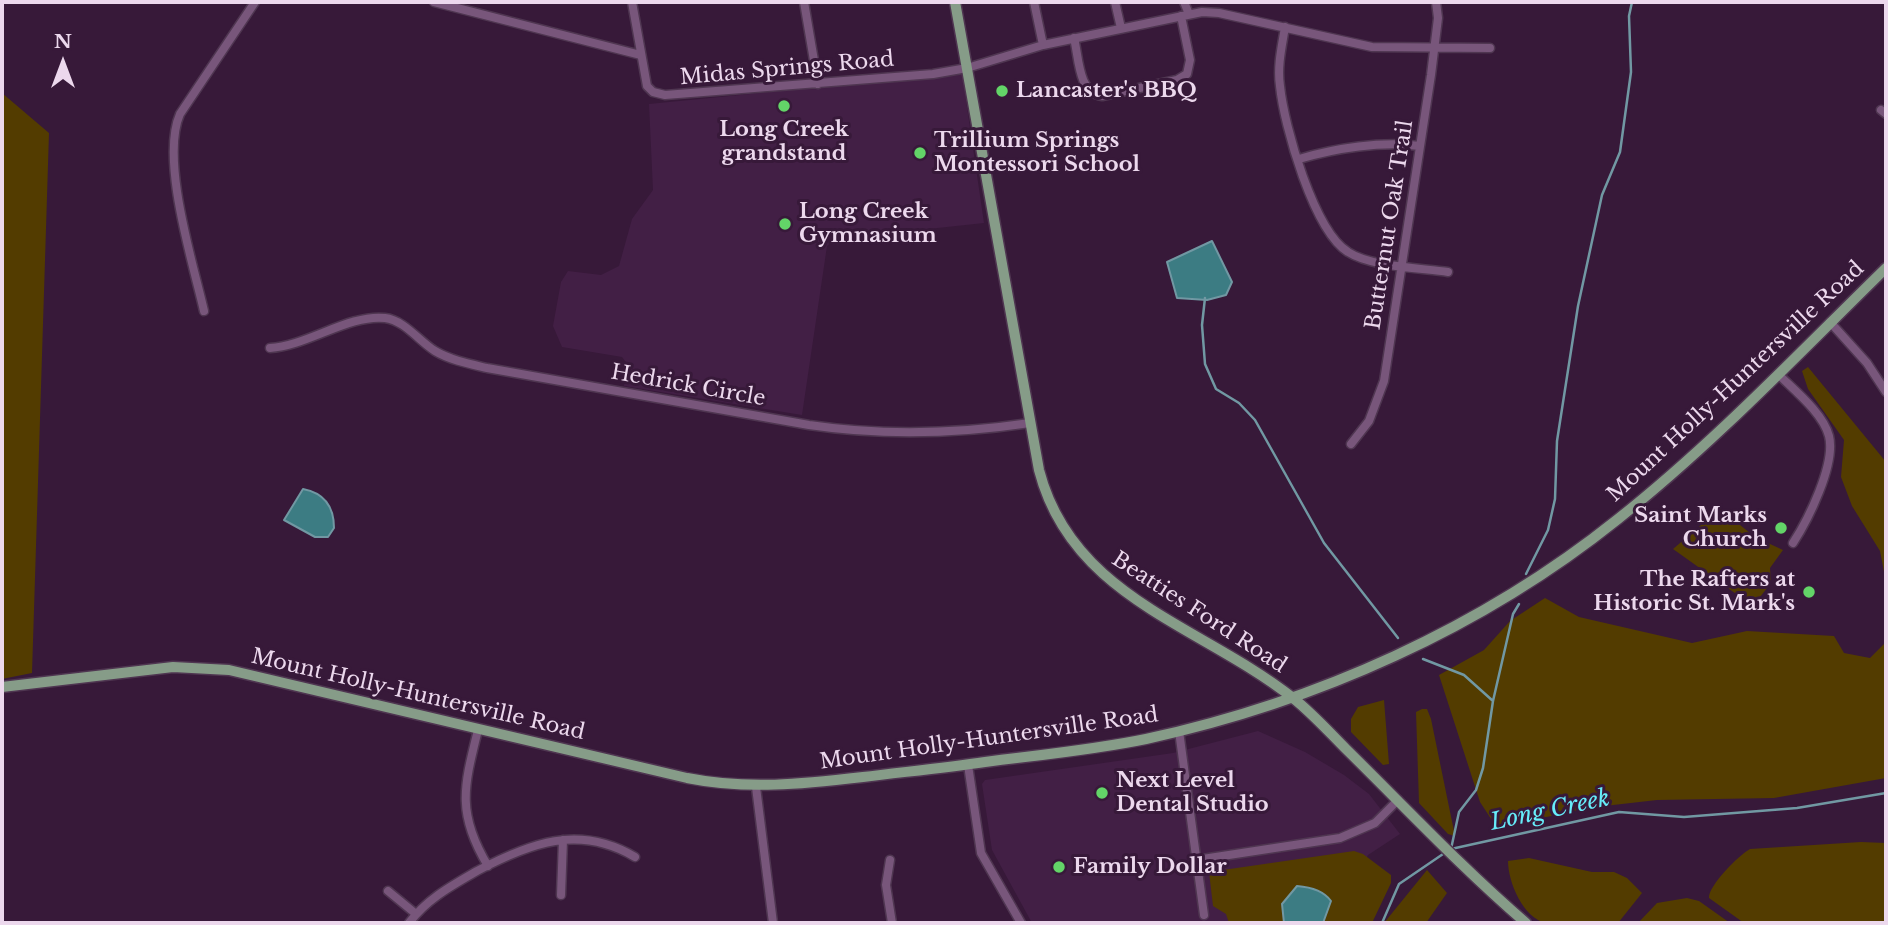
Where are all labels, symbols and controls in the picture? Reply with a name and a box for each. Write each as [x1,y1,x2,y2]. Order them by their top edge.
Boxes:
north arrow [28,28,98,98]
text: N [54,30,72,53]
street label: Midas Springs Road [679,47,895,91]
place label: Lancaster's BBQ [1016,78,1197,104]
marker: Lancaster's BBQ [994,83,1010,99]
marker: Long Creek grandstand [776,98,792,114]
place label: Long Creek grandstand [719,117,849,167]
street label: Butternut Oak Trail [1361,118,1419,332]
place label: Trillium Springs Montessori School [934,128,1140,178]
marker: Trillium Springs Montessori School [912,145,928,161]
place label: Long Creek Gymnasium [799,199,937,249]
marker: Long Creek Gymnasium [777,216,793,232]
street label: Mount Holly-Huntersville Road [1602,256,1870,508]
street label: Hedrick Circle [609,360,767,412]
place label: Saint Marks Church [1634,503,1767,553]
marker: Saint Marks Church [1773,520,1789,536]
street label: Beatties Ford Road [1107,547,1291,679]
place label: The Rafters at Historic St. Mark's [1593,567,1795,617]
marker: The Rafters at Historic St. Mark's [1801,584,1817,600]
street label: Mount Holly-Huntersville Road [249,644,587,746]
street label: Mount Holly-Huntersville Road [818,703,1160,775]
place label: Next Level Dental Studio [1116,768,1269,818]
marker: Next Level Dental Studio [1094,785,1110,801]
water label: Long Creek [1488,785,1612,837]
place label: Family Dollar [1073,854,1227,880]
marker: Family Dollar [1051,859,1067,875]

